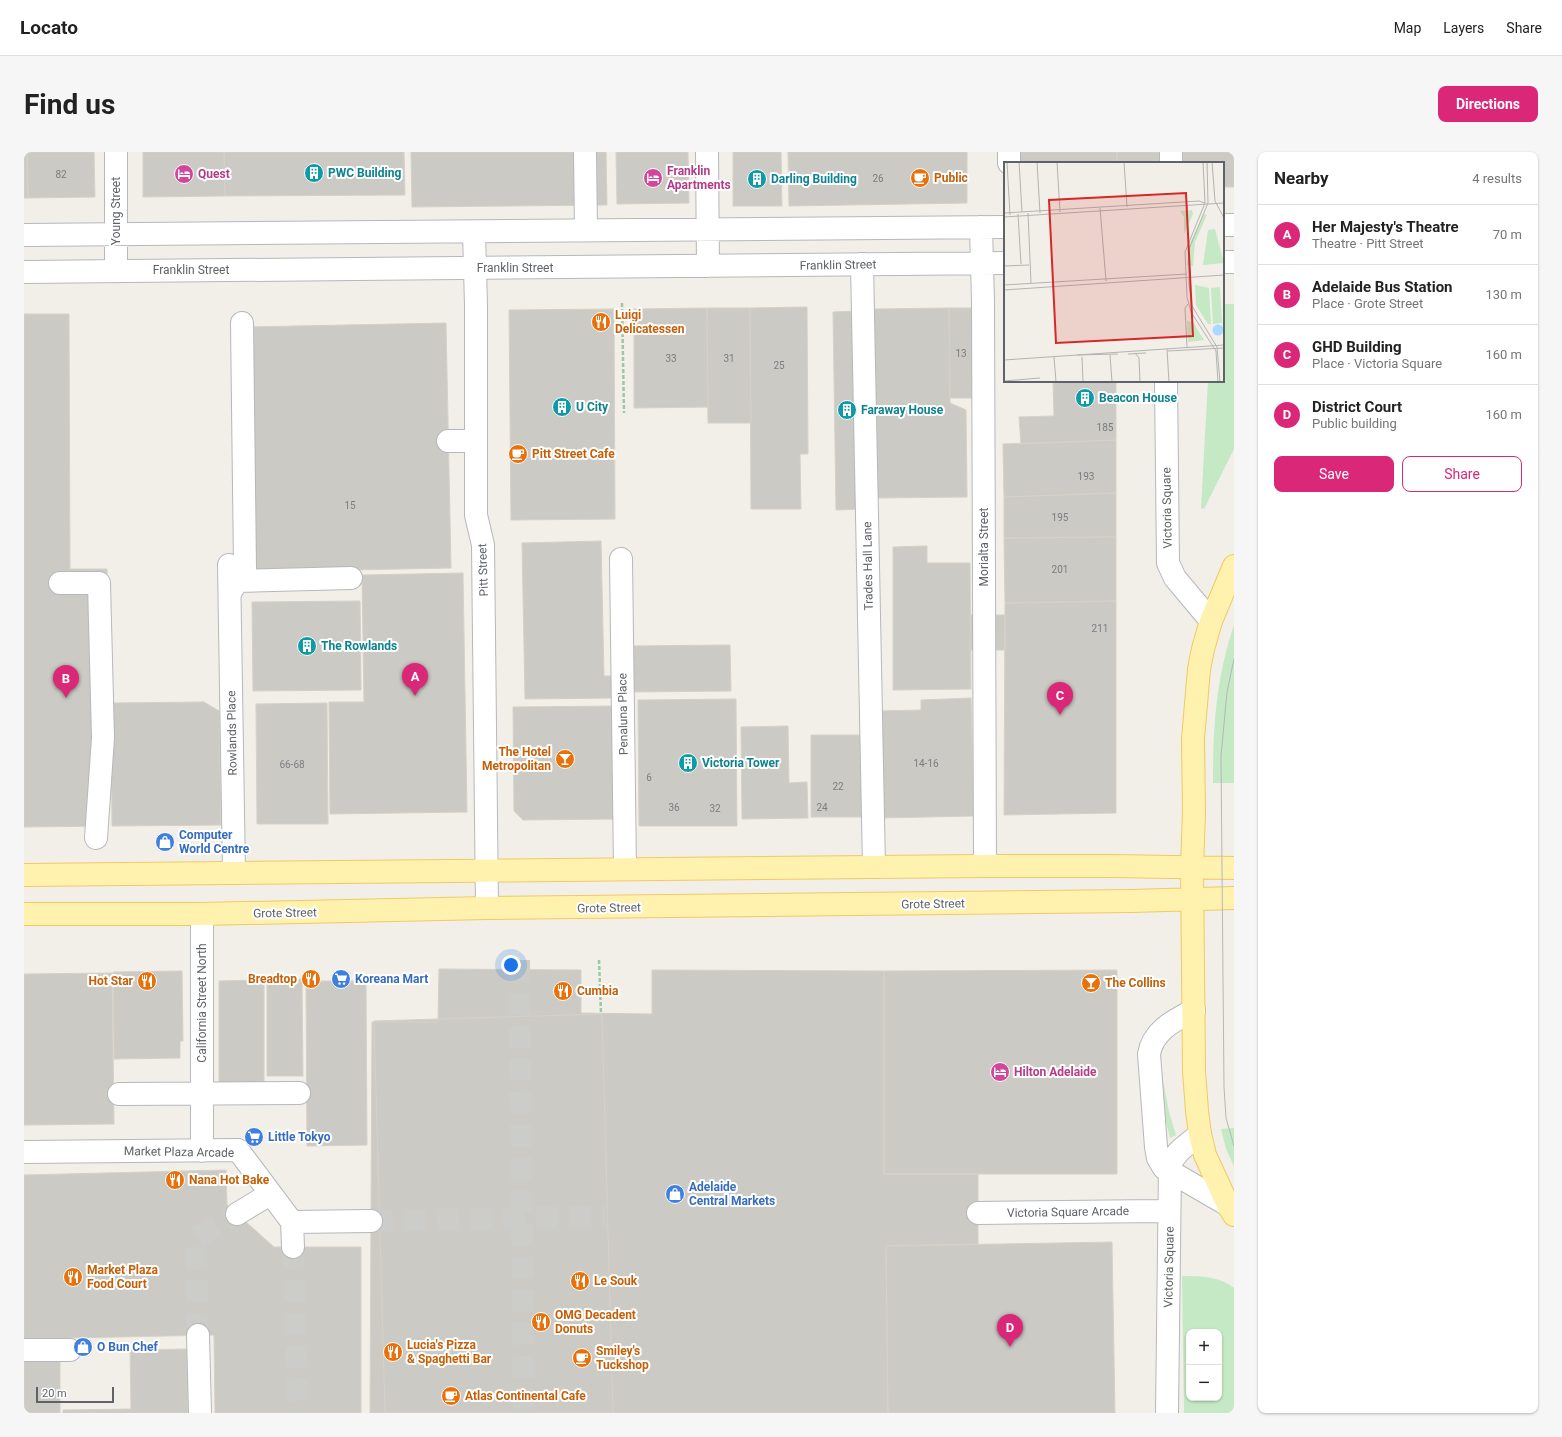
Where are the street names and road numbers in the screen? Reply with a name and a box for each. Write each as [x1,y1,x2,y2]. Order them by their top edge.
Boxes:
street label: Young Street [109,177,123,245]
street label: Franklin Street [800,257,877,273]
street label: Franklin Street [477,261,553,275]
street label: Franklin Street [153,263,229,277]
street label: Victoria Square [1159,467,1175,549]
street label: Morialta Street [977,508,991,586]
street label: Trades Hall Lane [860,521,876,611]
street label: Pitt Street [475,543,491,597]
street label: Penaluna Place [615,673,631,755]
street label: Rowlands Place [224,690,240,776]
street label: Grote Street [901,896,965,912]
street label: Grote Street [577,900,641,916]
street label: Grote Street [253,905,317,921]
street label: California Street North [195,943,209,1063]
street label: Market Plaza Arcade [124,1144,234,1160]
street label: Victoria Square Arcade [1007,1204,1129,1220]
street label: Victoria Square [1161,1226,1177,1308]

